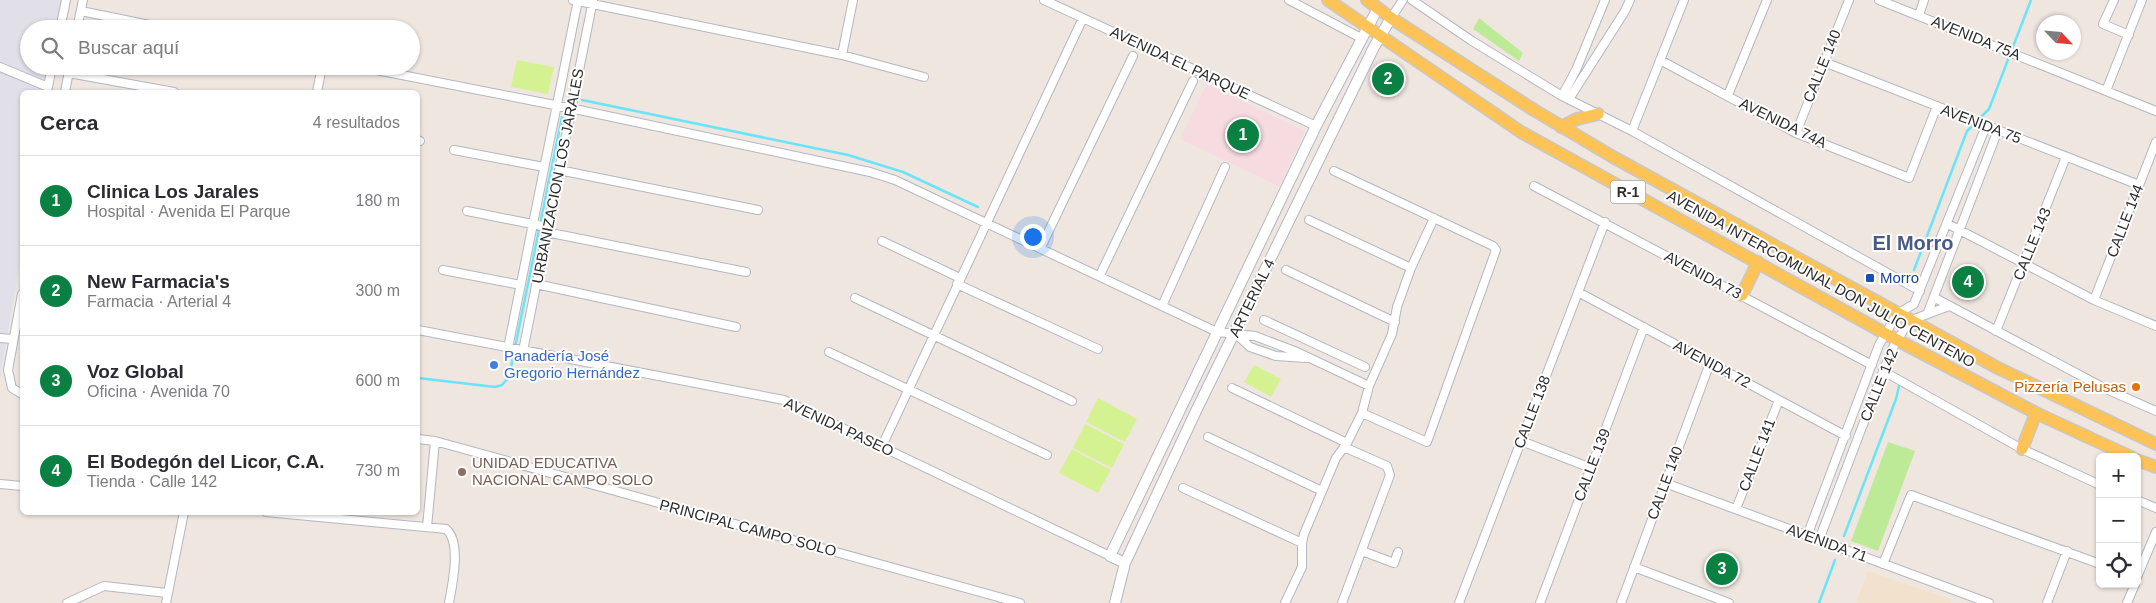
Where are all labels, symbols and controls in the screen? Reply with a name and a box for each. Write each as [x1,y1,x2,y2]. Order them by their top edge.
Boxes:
street label: AVENIDA 75A [1929,12,2023,63]
north arrow [2036,15,2081,60]
search box [20,20,420,75]
street label: AVENIDA EL PARQUE [1108,23,1253,102]
street label: CALLE 140 [1799,27,1844,105]
icon: search [38,34,66,62]
text: Buscar aquí [78,37,179,58]
pin: 2 [1372,60,1404,98]
street label: URBANIZACION LOS JARALES [528,67,587,285]
street label: AVENIDA 74A [1737,94,1830,151]
street label: AVENIDA 75 [1939,100,2024,147]
text: Cerca [40,111,98,134]
text: 4 resultados [313,114,400,131]
pin: 1 [1227,116,1259,154]
road number: R-1 [1610,180,1646,203]
text: Clinica Los Jarales [87,181,259,202]
street label: CALLE 144 [2103,182,2146,260]
street label: AVENIDA INTERCOMUNAL DON JULIO CENTENO [1664,186,1978,371]
text: 1 [52,192,60,209]
text: 180 m [356,192,400,209]
text: Hospital · Avenida El Parque [87,203,290,220]
street label: CALLE 143 [2009,205,2054,283]
your location [1020,224,1046,250]
district label: El Morro [1872,232,1954,254]
street label: AVENIDA 73 [1662,247,1745,302]
street label: ARTERIAL 4 [1225,256,1278,340]
pin: 4 [1952,263,1984,301]
place label: Morro [1880,269,1919,286]
text: New Farmacia's [87,271,230,292]
marker: Morro [1864,272,1876,284]
text: 2 [52,282,60,299]
text: 300 m [356,282,400,299]
text: Farmacia · Arterial 4 [87,293,231,310]
street label: AVENIDA 72 [1671,336,1754,391]
street label: CALLE 142 [1856,346,1901,424]
place label: Panadería José Gregorio Hernández [504,347,640,381]
marker: Panadería José Gregorio Hernández [488,359,500,371]
text: Voz Global [87,361,184,382]
text: 3 [52,372,60,389]
text: 600 m [356,372,400,389]
street label: CALLE 138 [1510,373,1553,451]
place label: Pizzería Pelusas [2014,378,2126,395]
marker: Pizzería Pelusas [2130,381,2142,393]
text: Oficina · Avenida 70 [87,383,230,400]
street label: AVENIDA PASEO [782,394,897,459]
street label: CALLE 141 [1735,416,1778,494]
street label: CALLE 139 [1570,426,1613,504]
street label: CALLE 140 [1643,444,1686,522]
text: El Bodegón del Licor, C.A. [87,451,325,472]
map controls [2096,453,2141,588]
button: + [2096,453,2141,498]
place label: UNIDAD EDUCATIVA NACIONAL CAMPO SOLO [472,454,653,488]
text: 4 [52,462,60,479]
text: 730 m [356,462,400,479]
marker: UNIDAD EDUCATIVA NACIONAL CAMPO SOLO [456,466,468,478]
text: Tienda · Calle 142 [87,473,217,490]
street label: PRINCIPAL CAMPO SOLO [658,496,838,559]
button: − [2096,498,2141,543]
street label: AVENIDA 71 [1784,520,1870,565]
button: locate [2096,543,2141,588]
pin: 3 [1706,550,1738,588]

